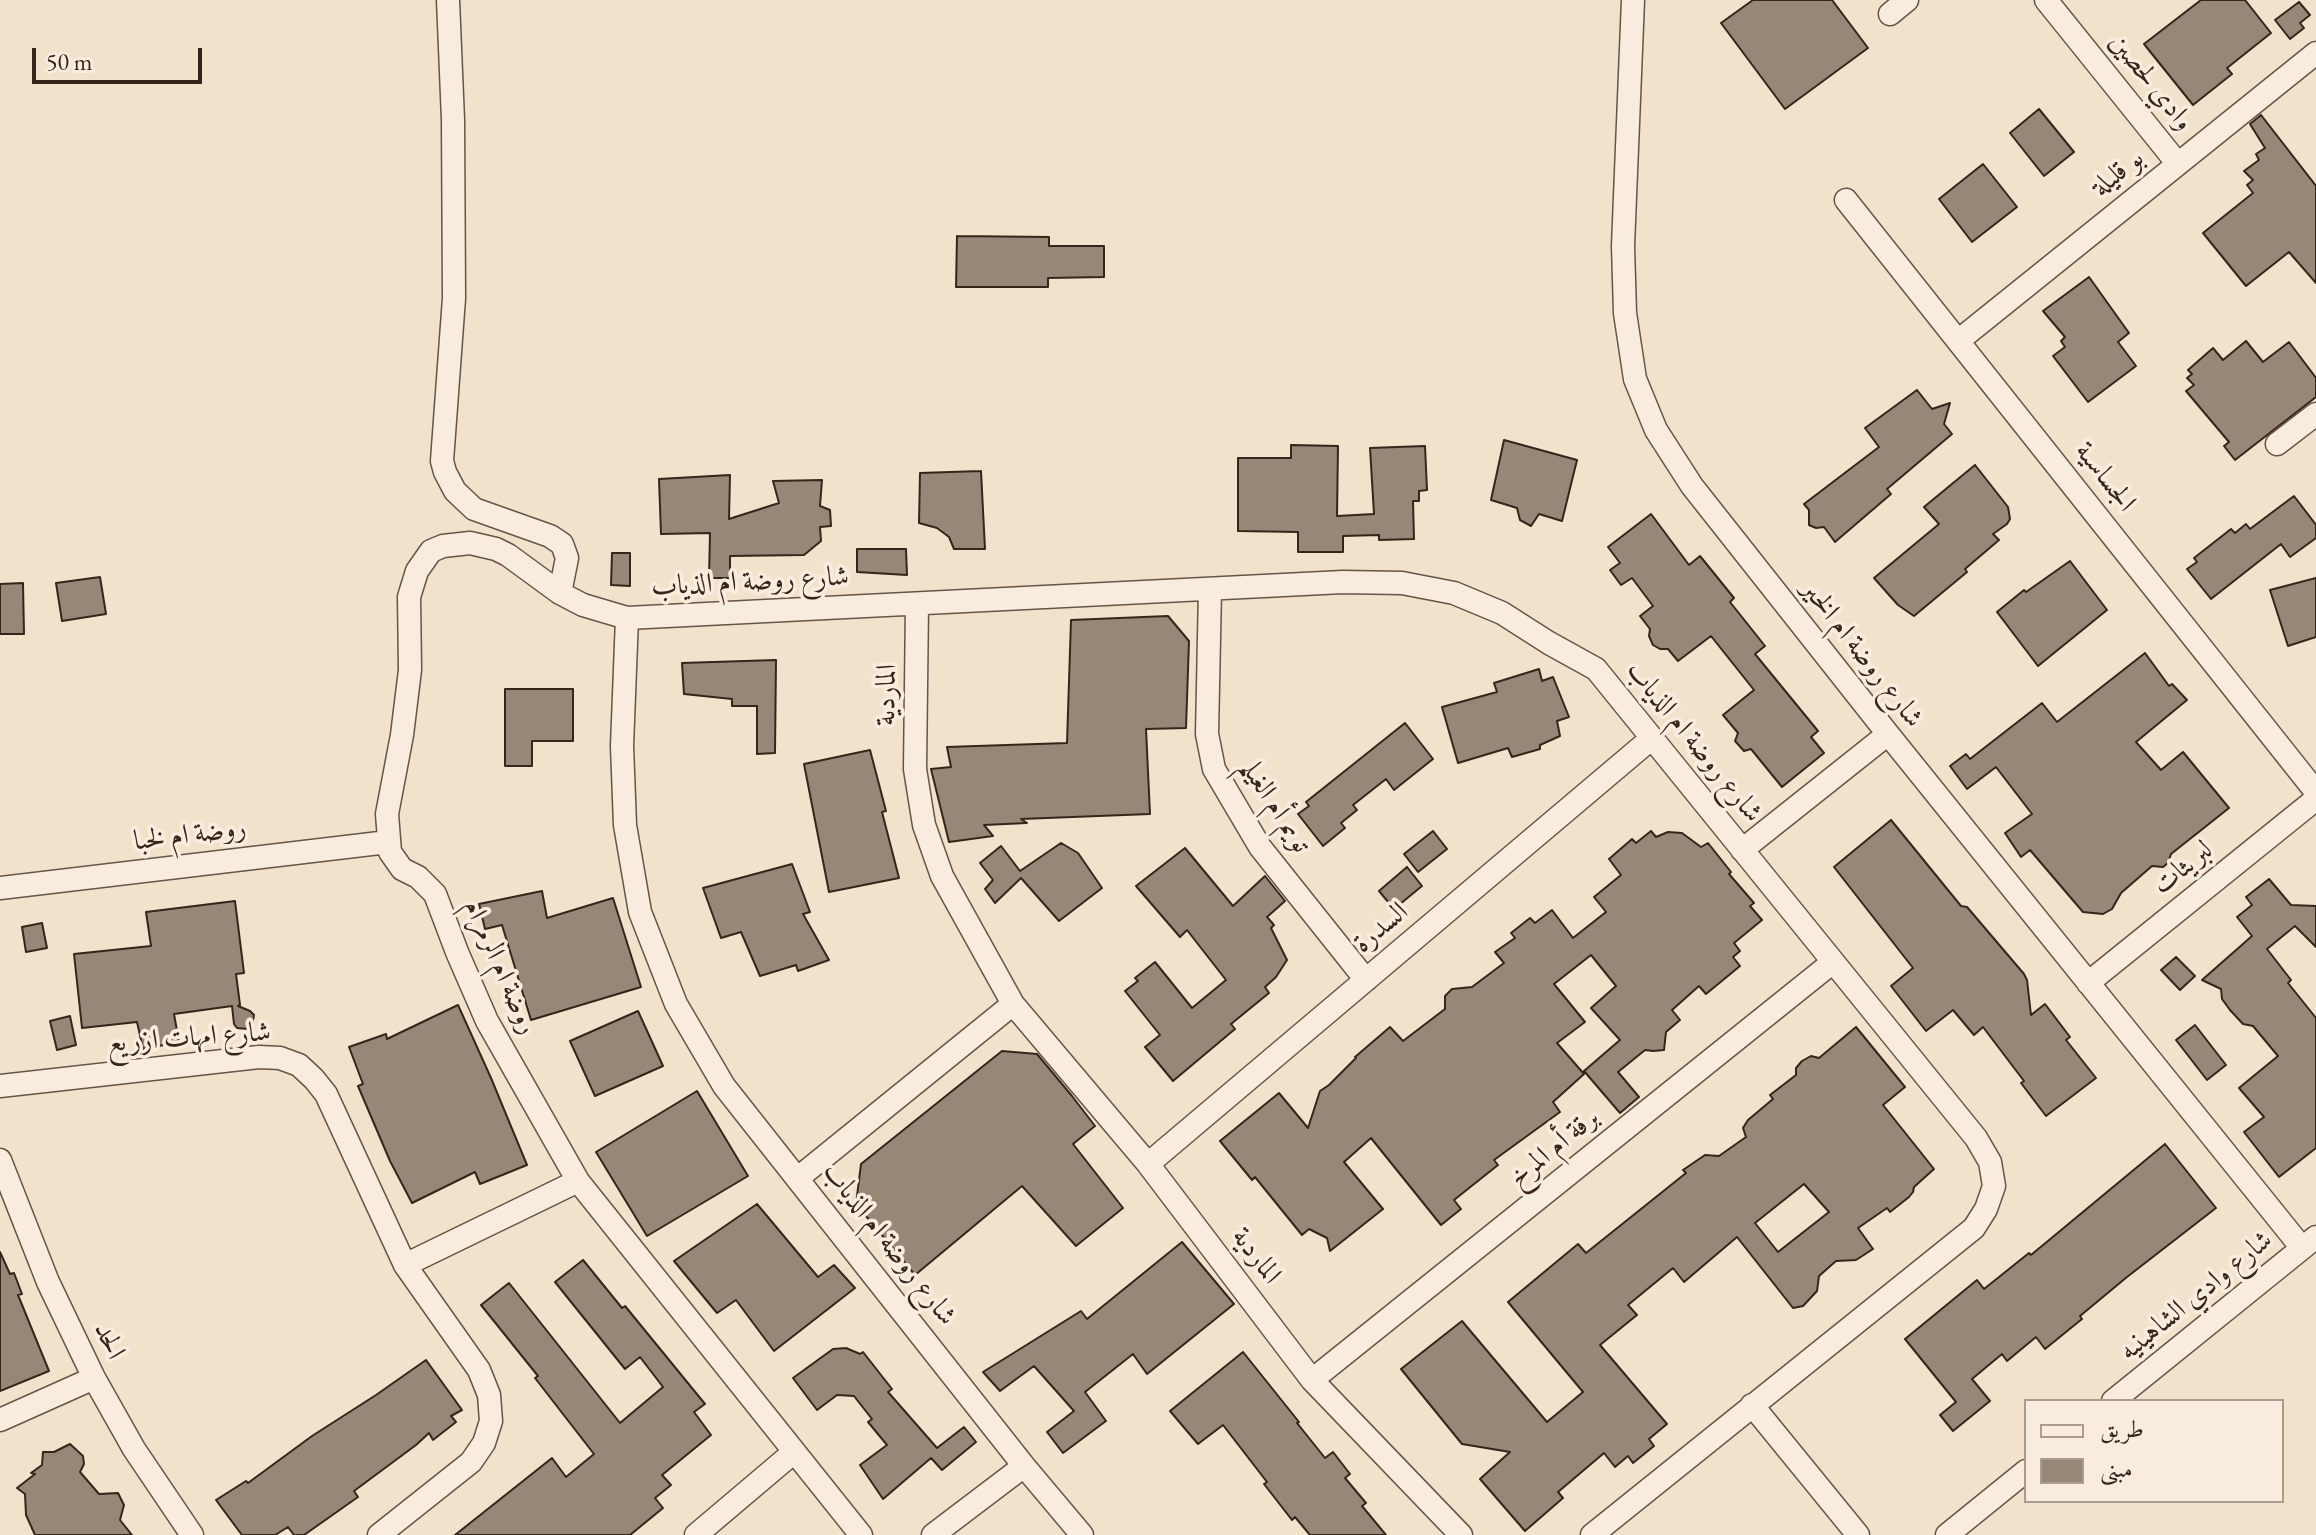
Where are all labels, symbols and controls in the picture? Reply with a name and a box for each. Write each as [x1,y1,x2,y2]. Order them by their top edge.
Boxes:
street label: وادي لحصين [2101,26,2201,138]
scale bar [36,32,206,82]
text: 50 m [46,46,93,77]
street label: بو قليلة [2085,142,2151,204]
street label: الجساسية [2067,435,2143,519]
street label: شارع روضة ام الذياب [650,560,850,604]
street label: شارع روضة ام الخير [1794,573,1930,735]
street label: شارع روضة ام الذياب [1619,654,1769,830]
street label: الماردية [870,664,904,726]
street label: تويم أم الغيلم [1232,752,1318,860]
street label: روضة ام لخبا [132,811,248,859]
street label: لبريثات [2146,834,2220,902]
street label: روضة ام الرمرام [455,894,545,1040]
street label: السدرة [1347,895,1415,961]
street label: شارع امهات ازريع [106,1016,272,1060]
street label: برقة أم المرخ [1502,1101,1606,1195]
street label: شارع روضة ام الذياب [815,1156,963,1332]
street label: الماردية [1224,1221,1288,1291]
street label: شارع وادي الشاهينيه [2112,1224,2280,1368]
street label: الحد [86,1317,132,1365]
legend [2024,1399,2284,1503]
text: طريق [2100,1413,2144,1444]
text: مبنى [2100,1453,2133,1484]

